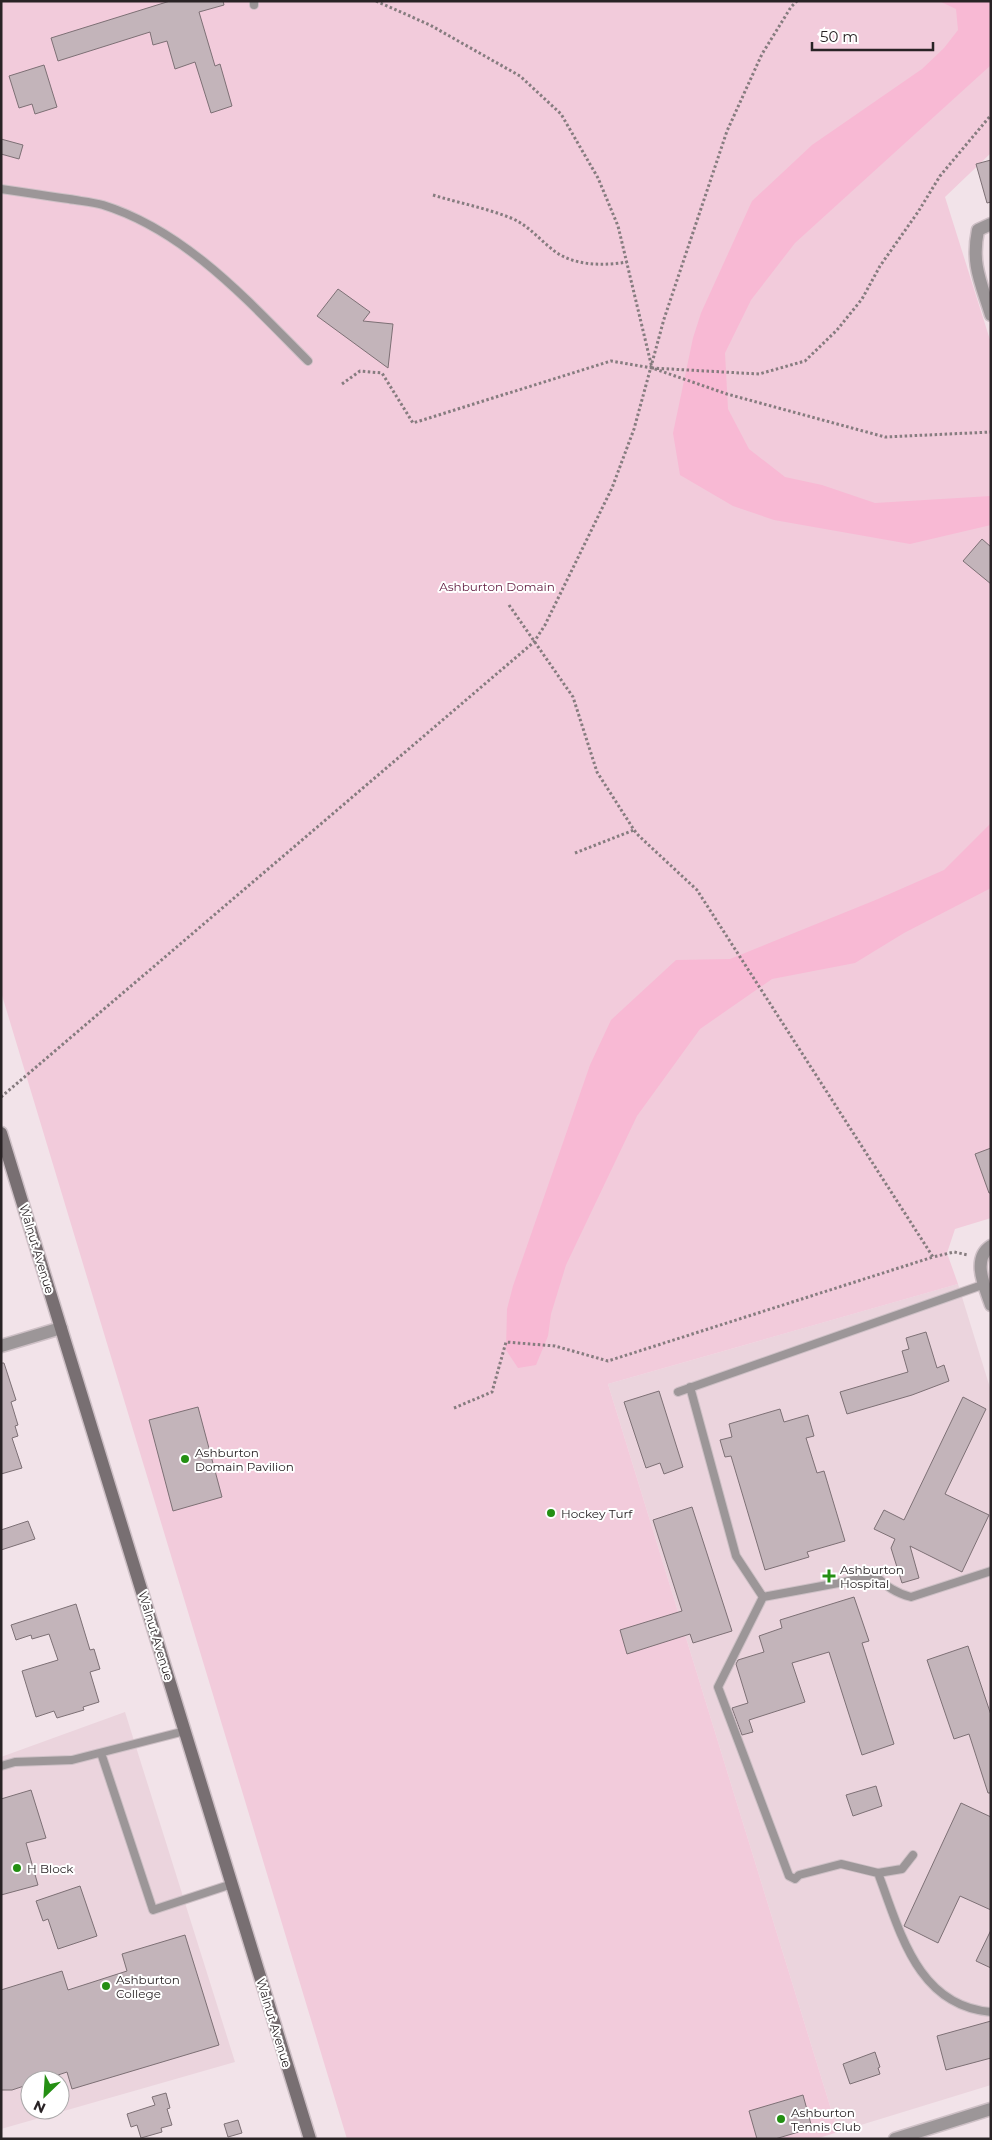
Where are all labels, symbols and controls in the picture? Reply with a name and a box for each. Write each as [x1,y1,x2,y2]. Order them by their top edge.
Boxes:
scale bar [812,20,933,52]
text: 50 m [820,27,858,46]
park label: Ashburton Domain [439,579,555,594]
street label: Walnut Avenue [16,1203,58,1295]
place label: Ashburton Domain Pavilion [195,1445,294,1474]
marker: Ashburton Domain Pavilion [179,1453,191,1465]
place label: Hockey Turf [561,1506,633,1521]
marker: Hockey Turf [545,1507,557,1519]
place label: Ashburton Hospital [840,1562,904,1591]
marker: Ashburton Hospital [822,1569,836,1583]
street label: Walnut Avenue [135,1590,177,1682]
place label: H Block [27,1861,74,1876]
marker: H Block [11,1862,23,1874]
place label: Ashburton College [116,1972,180,2001]
street label: Walnut Avenue [253,1977,295,2069]
marker: Ashburton College [100,1980,112,1992]
north arrow [20,2070,70,2120]
text: N [31,2096,48,2117]
place label: Ashburton Tennis Club [791,2105,861,2134]
marker: Ashburton Tennis Club [775,2113,787,2125]

